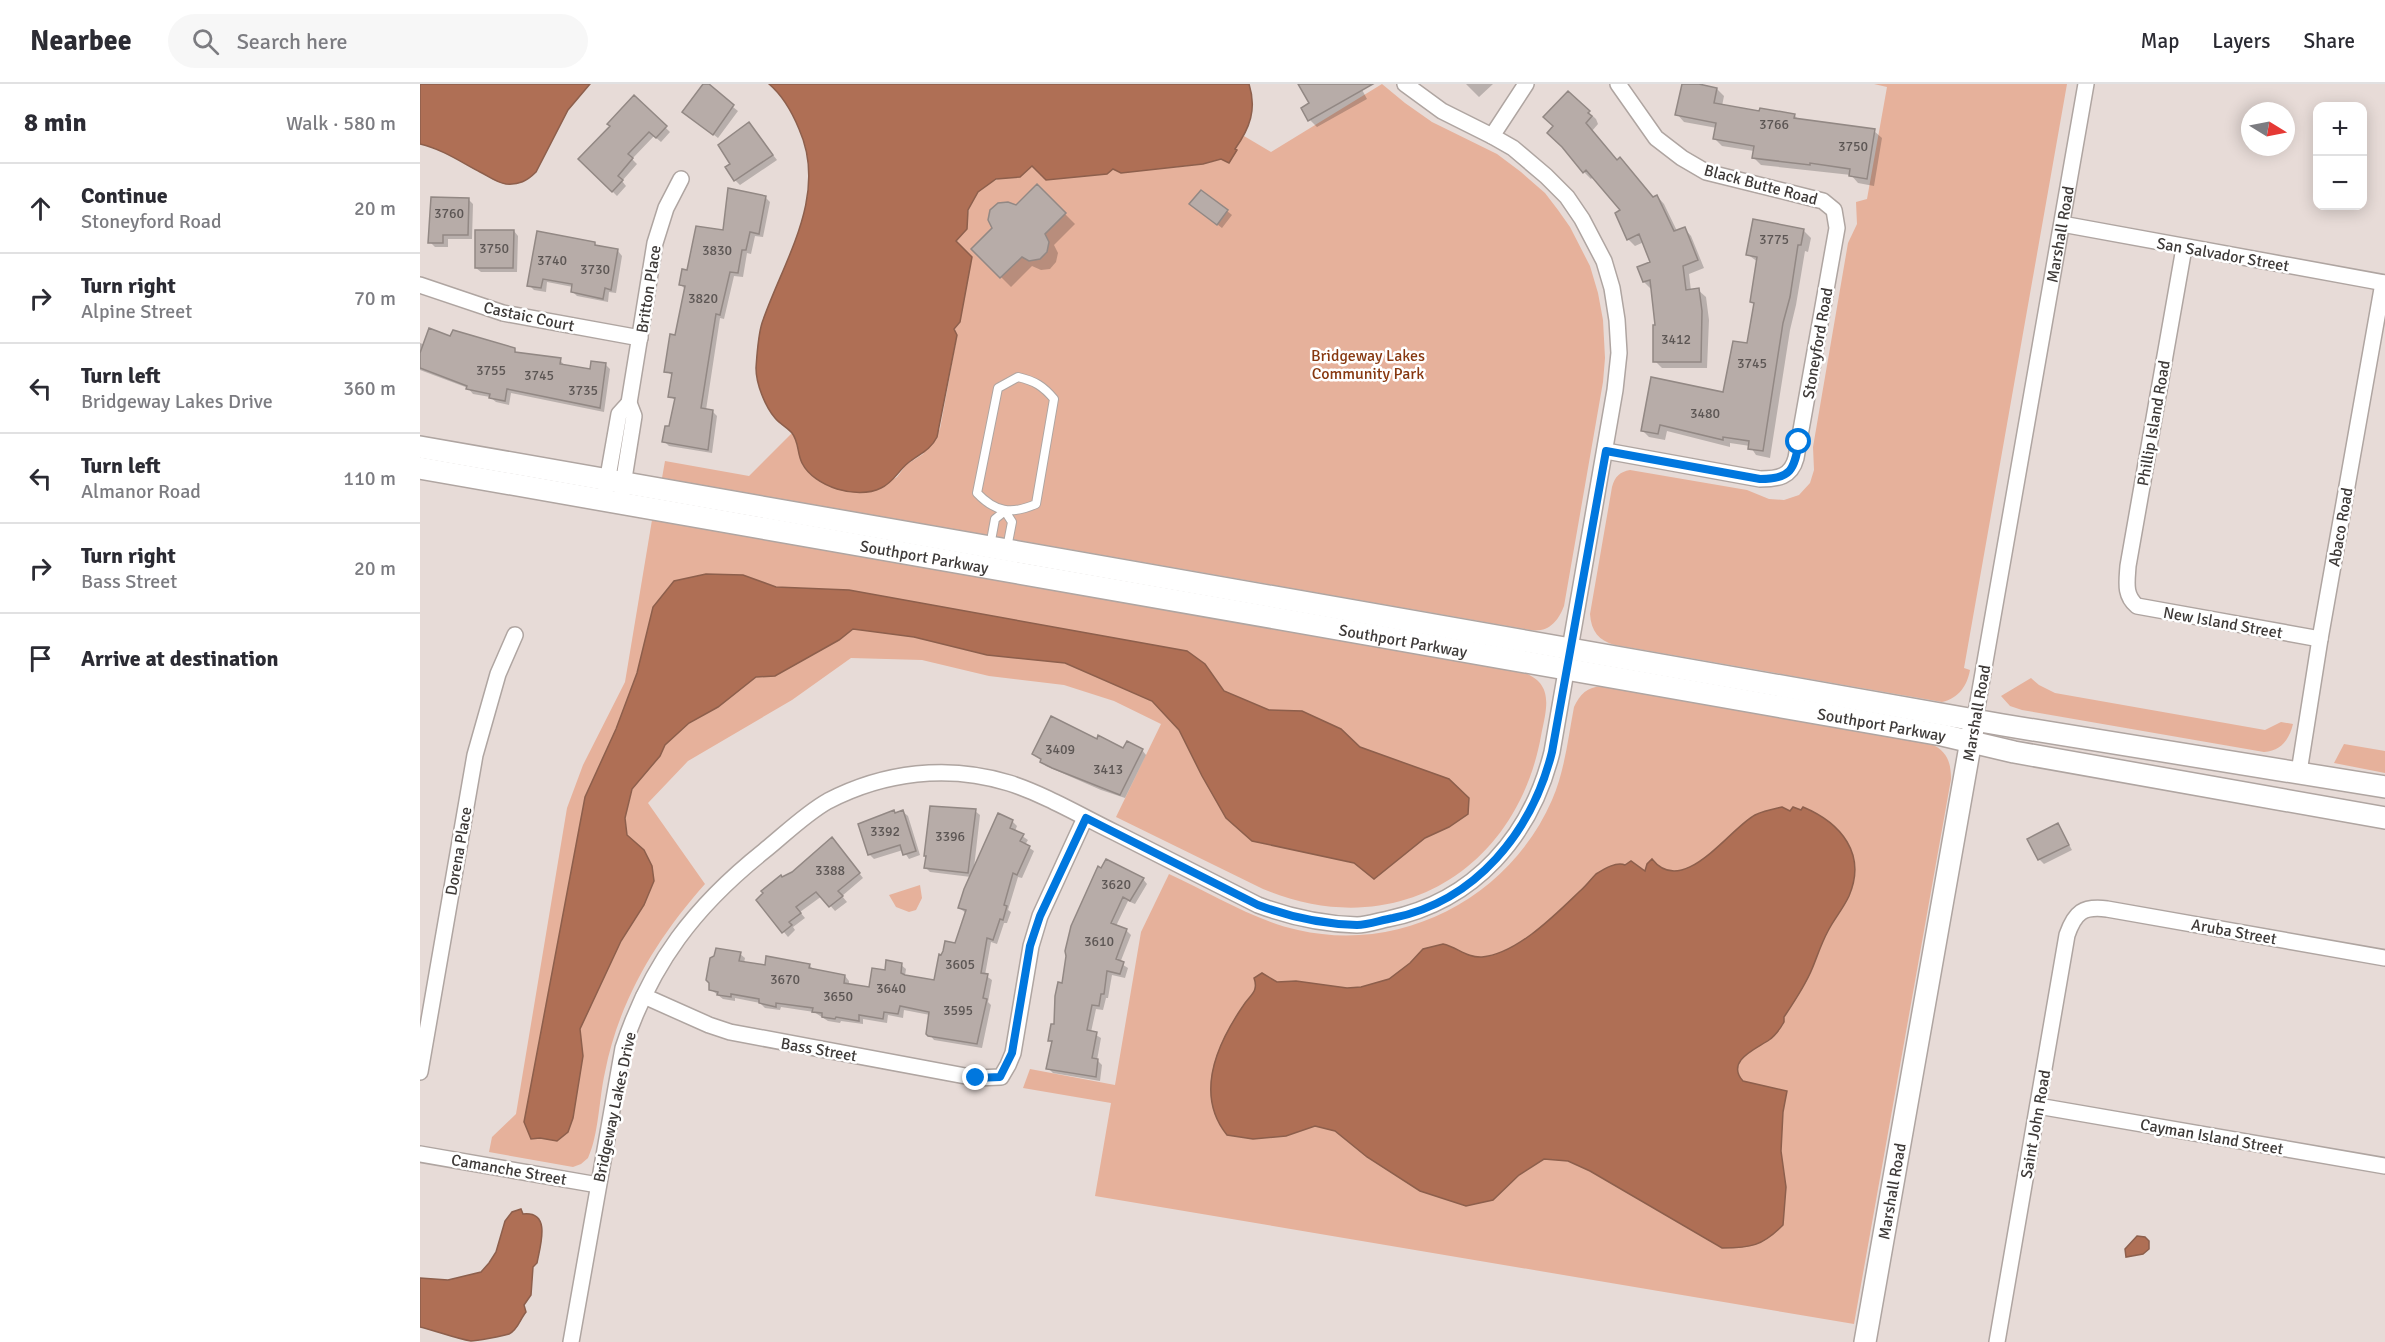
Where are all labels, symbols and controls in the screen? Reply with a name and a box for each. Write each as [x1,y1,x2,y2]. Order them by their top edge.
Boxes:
search box [168,14,588,68]
text: Nearbee [30,24,132,58]
icon: search [189,25,222,58]
text: Search here [237,28,348,55]
text: Map [2141,28,2179,54]
text: Layers [2212,28,2270,54]
text: Share [2303,28,2355,54]
north arrow [2241,102,2295,156]
map controls [2313,102,2367,210]
button: + [2313,102,2367,156]
text: 8 min [24,107,87,139]
text: Walk · 580 m [286,111,396,136]
house number: 3766 [1759,116,1789,133]
house number: 3750 [1838,138,1868,155]
button: − [2313,156,2367,210]
street label: Black Butte Road [1702,160,1820,210]
text: Continue [81,182,168,209]
street label: Marshall Road [2042,185,2079,284]
icon: ahead [24,192,57,225]
text: 20 m [354,196,396,221]
house number: 3760 [434,205,464,222]
text: Stoneyford Road [81,209,222,234]
house number: 3775 [1759,231,1789,248]
street label: San Salvador Street [2155,234,2291,277]
house number: 3750 [479,240,509,257]
house number: 3830 [702,242,732,259]
street label: Britton Place [632,244,666,335]
house number: 3740 [537,252,567,269]
house number: 3730 [580,261,610,278]
text: Turn right [81,272,176,299]
icon: right [24,282,57,315]
text: 70 m [354,286,396,311]
street label: Stoneyford Road [1798,286,1838,400]
house number: 3820 [688,290,718,307]
street label: Castaic Court [482,298,576,336]
text: Alpine Street [81,299,192,324]
house number: 3412 [1661,331,1691,348]
park label: Bridgeway Lakes Community Park [1311,346,1425,384]
house number: 3745 [1737,355,1767,372]
street label: Phillip Island Road [2133,359,2175,488]
text: Turn left [81,362,161,389]
house number: 3755 [476,362,506,379]
house number: 3745 [524,367,554,384]
icon: left [24,372,57,405]
text: 360 m [343,376,396,401]
house number: 3735 [568,382,598,399]
text: Bridgeway Lakes Drive [81,389,273,414]
house number: 3480 [1690,405,1720,422]
route start [1785,428,1811,454]
text: Turn left [81,452,161,479]
icon: left [24,462,57,495]
text: 110 m [343,466,396,491]
text: Almanor Road [81,479,201,504]
street label: Abaco Road [2324,486,2358,568]
street label: Southport Parkway [858,536,990,579]
text: Turn right [81,542,176,569]
icon: right [24,552,57,585]
text: 20 m [354,556,396,581]
text: Bass Street [81,569,177,594]
street label: New Island Street [2162,603,2284,643]
street label: Southport Parkway [1337,620,1469,663]
icon: arrive [24,642,57,675]
text: Arrive at destination [81,645,278,672]
street label: Marshall Road [1959,663,1995,763]
street label: Southport Parkway [1816,704,1948,747]
house number: 3409 [1045,741,1075,758]
house number: 3413 [1093,761,1123,778]
street label: Dorena Place [441,805,477,897]
house number: 3392 [870,823,900,840]
house number: 3396 [935,828,965,845]
house number: 3388 [815,862,845,879]
house number: 3620 [1101,876,1131,893]
street label: Aruba Street [2190,915,2278,949]
house number: 3610 [1084,933,1114,950]
house number: 3605 [945,956,975,973]
house number: 3670 [770,971,800,988]
house number: 3640 [876,980,906,997]
house number: 3650 [823,988,853,1005]
house number: 3595 [943,1002,973,1019]
street label: Bridgeway Lakes Drive [589,1030,641,1184]
street label: Bass Street [779,1033,859,1067]
route end [962,1064,988,1090]
street label: Saint John Road [2017,1068,2055,1180]
street label: Cayman Island Street [2139,1115,2285,1159]
street label: Marshall Road [1874,1142,1911,1241]
street label: Camanche Street [450,1150,568,1190]

